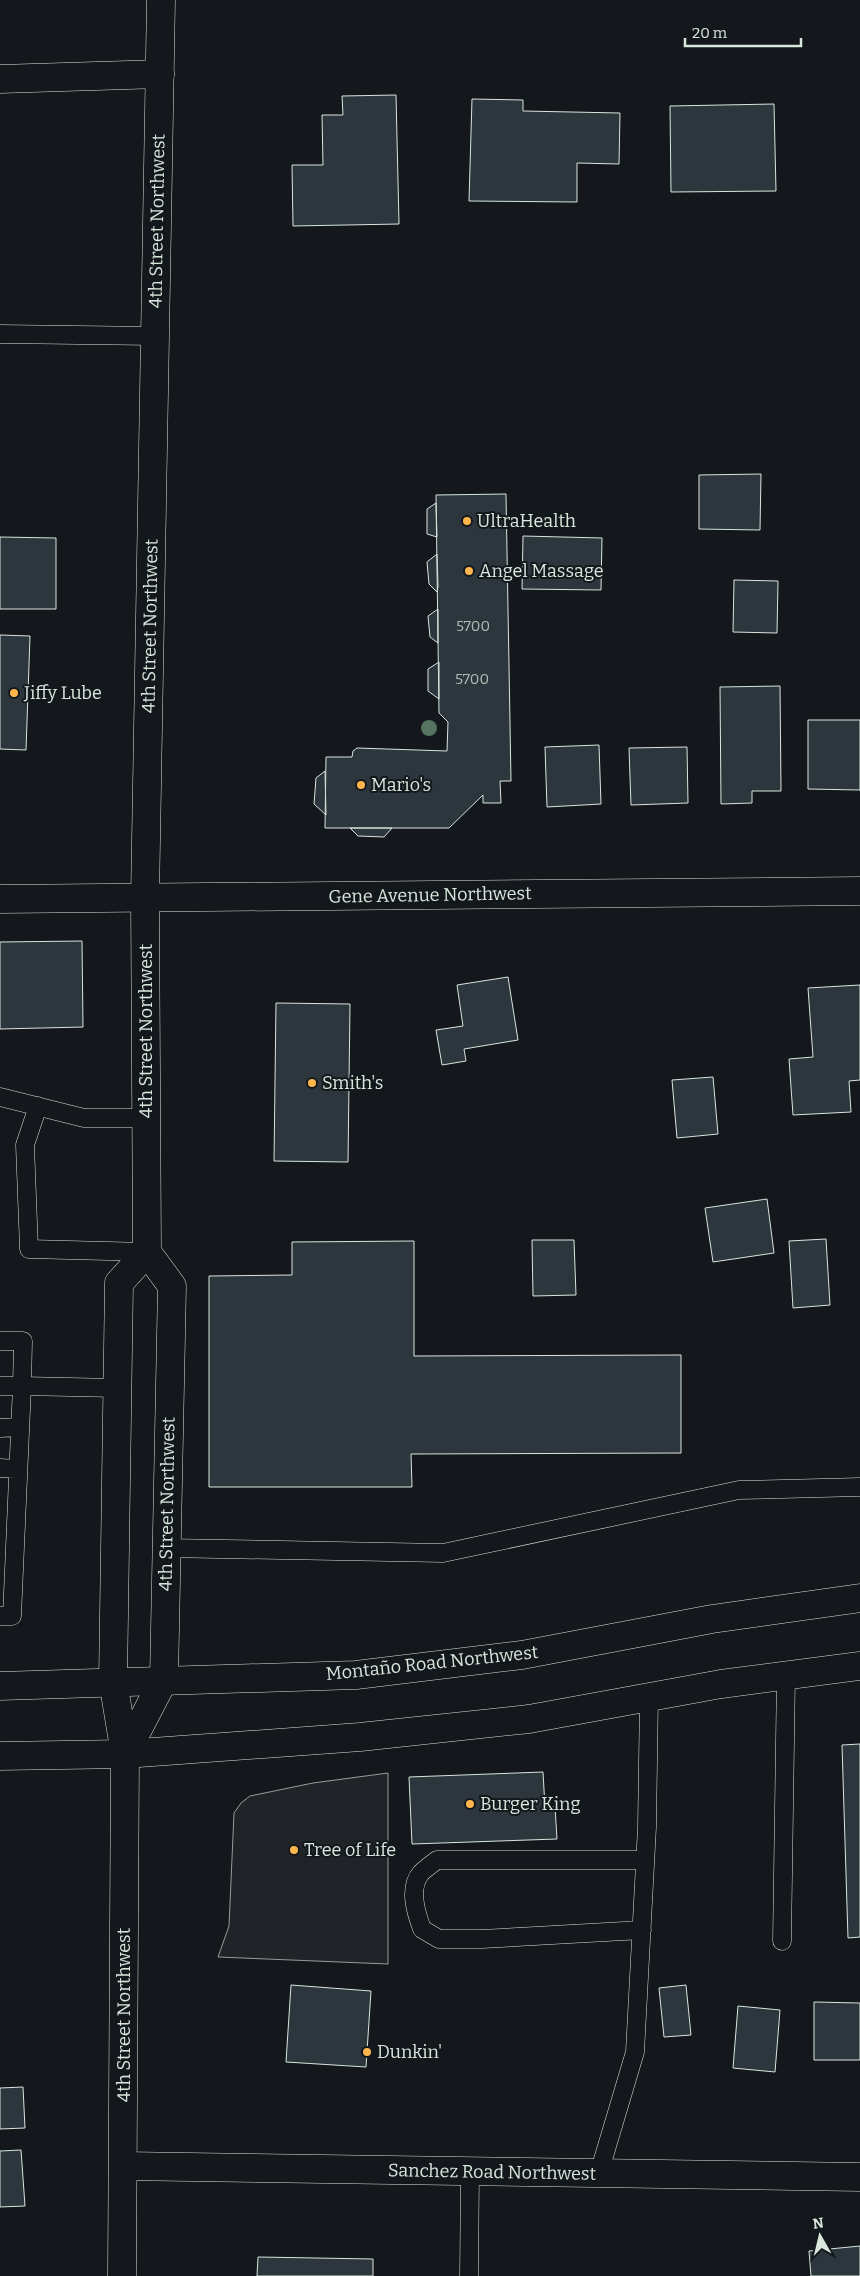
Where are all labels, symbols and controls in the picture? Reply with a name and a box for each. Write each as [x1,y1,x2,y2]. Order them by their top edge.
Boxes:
scale bar [685,15,801,47]
text: 20 m [692,24,728,42]
street label: 4th Street Northwest [144,133,170,308]
place label: UltraHealth [477,510,576,532]
marker: UltraHealth [461,515,473,527]
street label: 4th Street Northwest [137,538,163,713]
place label: Angel Massage [479,560,604,582]
marker: Angel Massage [463,565,475,577]
house number: 5700 [456,617,490,635]
house number: 5700 [455,670,489,688]
place label: Jiffy Lube [23,682,102,704]
marker: Jiffy Lube [8,687,20,699]
place label: Mario's [371,774,431,796]
marker: Mario's [355,779,367,791]
street label: Gene Avenue Northwest [328,882,532,908]
street label: 4th Street Northwest [135,943,157,1118]
place label: Smith's [322,1072,383,1094]
marker: Smith's [306,1077,318,1089]
street label: 4th Street Northwest [154,1416,180,1591]
street label: Montaño Road Northwest [325,1641,540,1685]
place label: Burger King [480,1793,581,1815]
marker: Burger King [464,1798,476,1810]
place label: Tree of Life [304,1839,396,1861]
marker: Tree of Life [288,1844,300,1856]
street label: 4th Street Northwest [113,1927,135,2102]
place label: Dunkin' [377,2041,442,2063]
marker: Dunkin' [361,2046,373,2058]
street label: Sanchez Road Northwest [388,2159,597,2185]
north arrow [795,2211,845,2261]
text: N [812,2214,825,2233]

